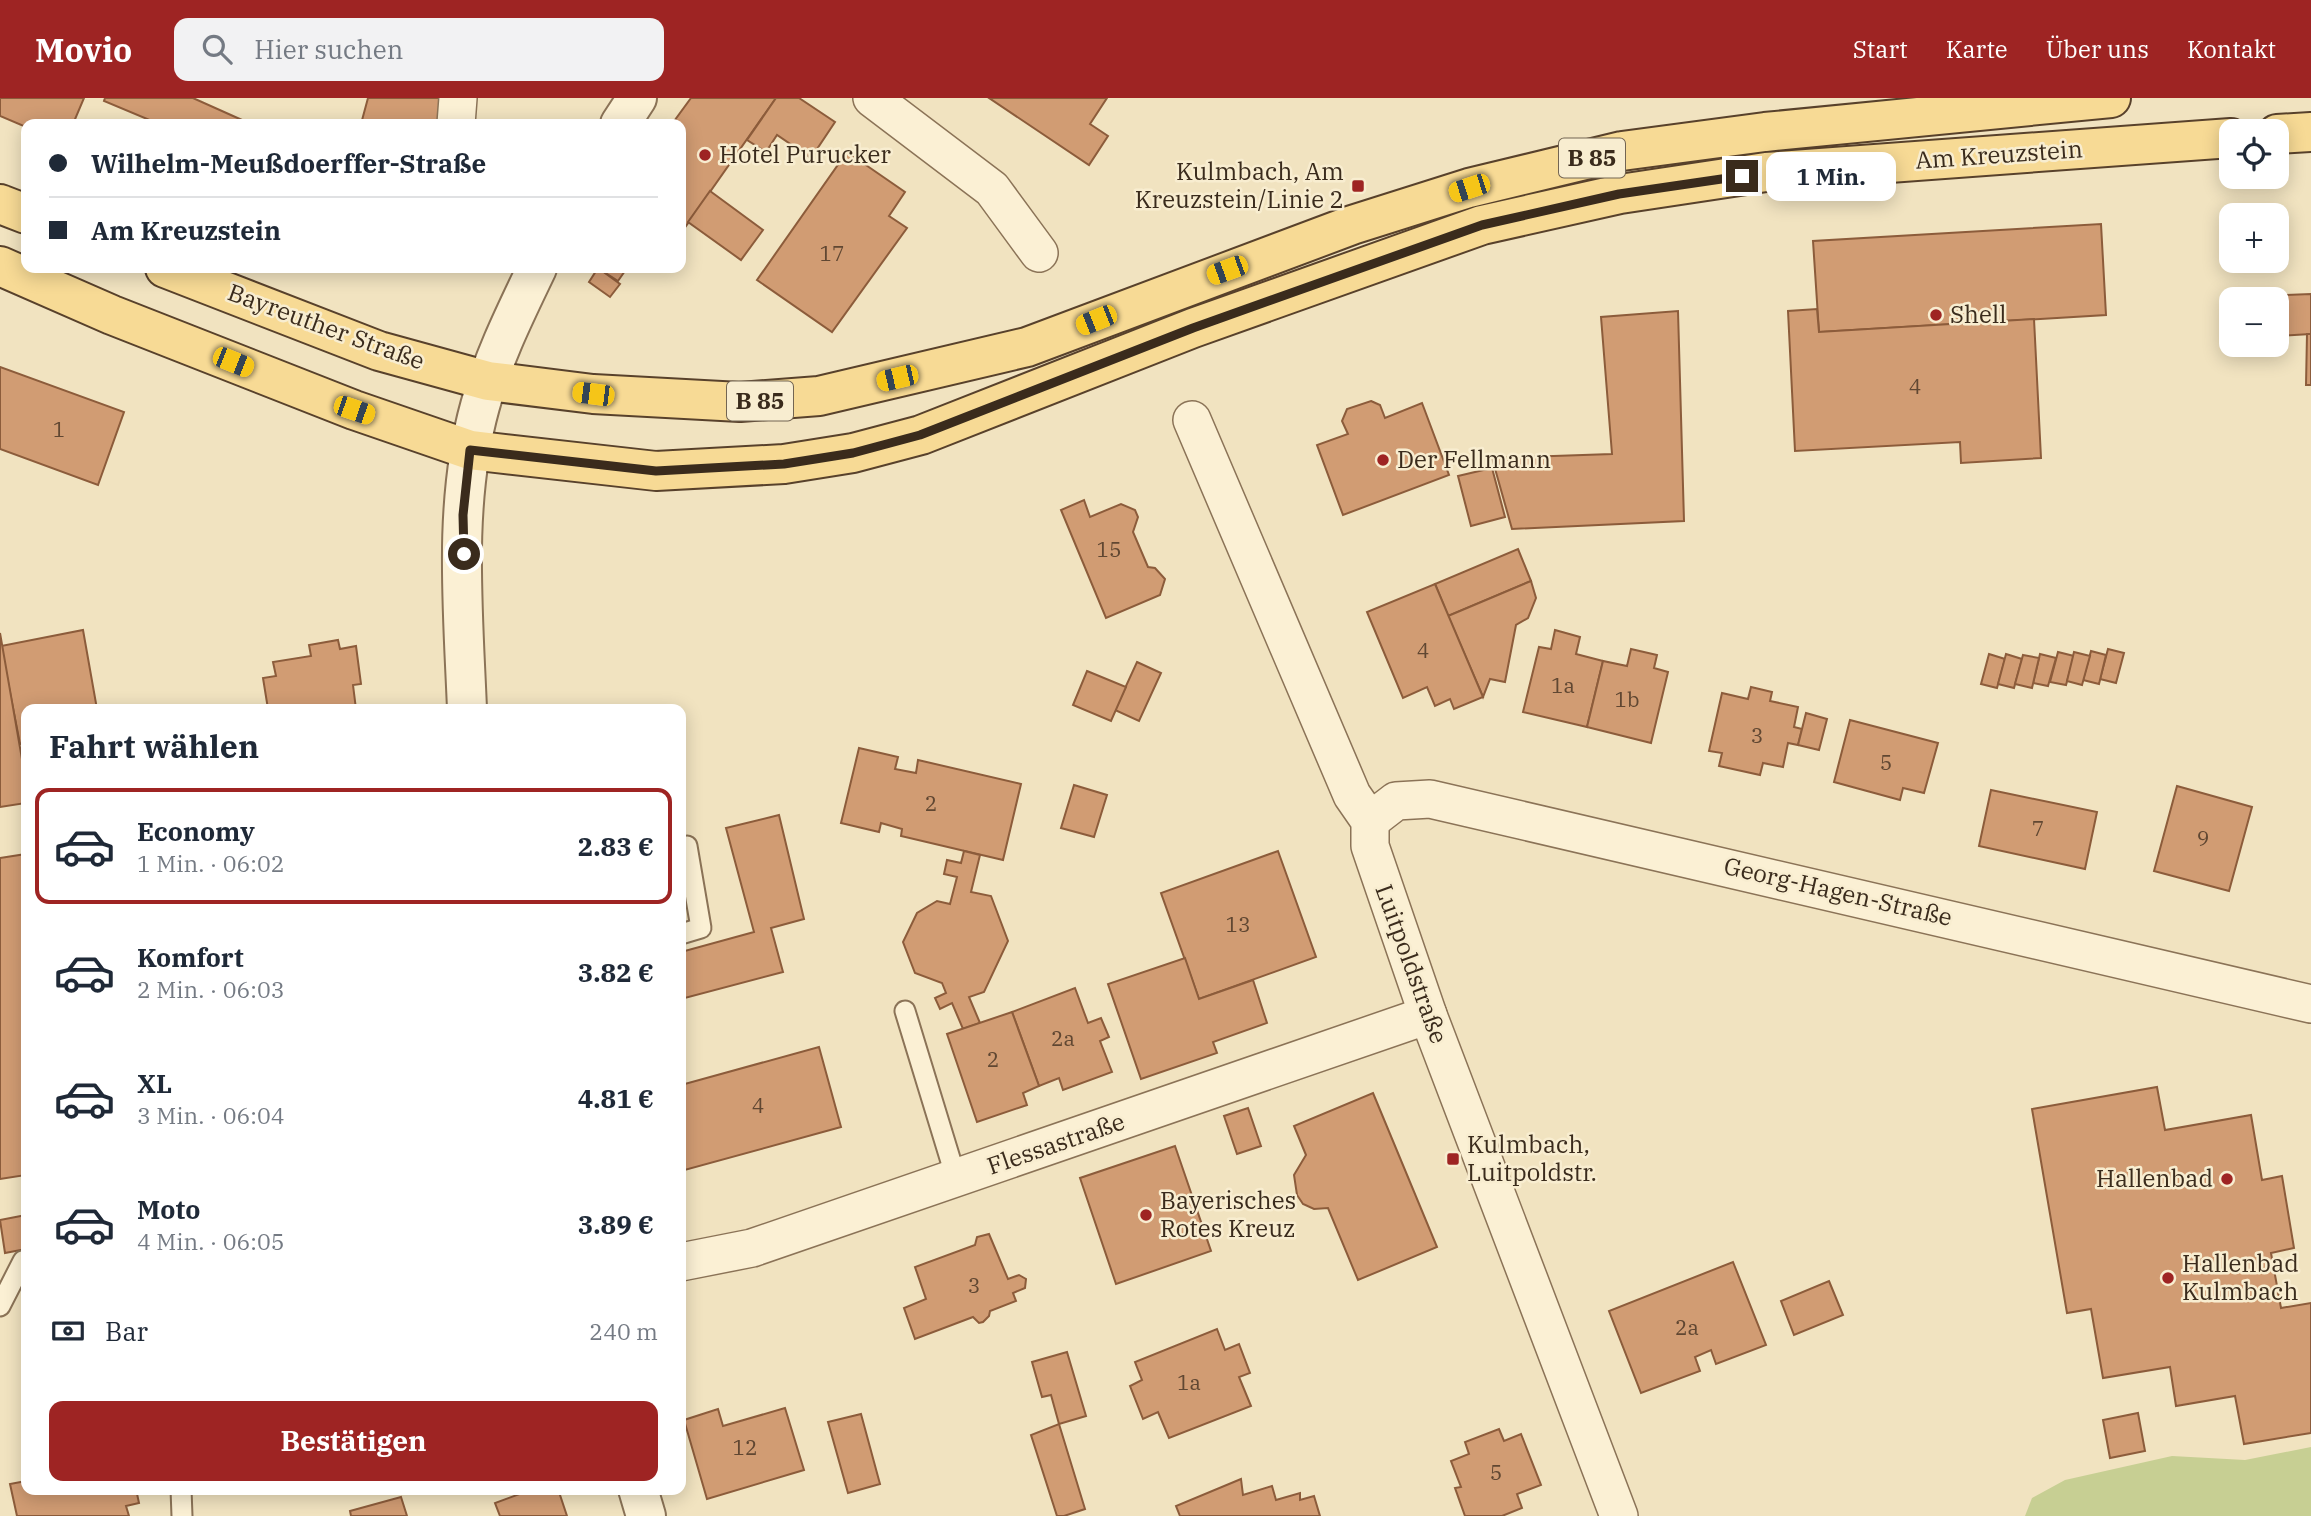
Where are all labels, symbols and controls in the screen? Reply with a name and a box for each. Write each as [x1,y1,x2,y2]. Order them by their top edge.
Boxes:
search box [174,18,664,81]
text: Movio [35,28,132,71]
icon: search [198,30,236,68]
text: Hier suchen [254,32,403,66]
text: Start [1853,33,1908,65]
text: Karte [1946,33,2008,65]
text: Über uns [2046,33,2149,65]
text: Kontakt [2187,33,2276,65]
map controls [2219,119,2289,357]
button: locate [2219,119,2289,189]
street label: Am Kreuzstein [1914,132,2084,176]
place label: Hotel Purucker [719,138,891,170]
road number: B 85 [1559,138,1625,178]
text: Wilhelm-Meußdoerffer-Straße [91,146,486,180]
marker: Hotel Purucker [697,147,713,163]
callout: 1 Min. [1766,152,1896,200]
place label: Kulmbach, Am Kreuzstein/Linie 2 [1135,155,1344,215]
route end [1726,160,1758,192]
text: 1 Min. [1796,161,1866,191]
car [1446,172,1493,204]
marker: Kulmbach, Am Kreuzstein/Linie 2 [1350,178,1366,194]
button: + [2219,203,2289,273]
text: Am Kreuzstein [91,213,281,247]
house number: 17 [819,239,845,267]
car [1204,253,1251,287]
street label: Bayreuther Straße [224,276,429,377]
button: − [2219,287,2289,357]
place label: Shell [1950,298,2006,330]
car [1073,302,1120,338]
marker: Shell [1928,307,1944,323]
car [210,344,257,380]
car [875,363,920,393]
house number: 4 [1909,372,1921,400]
car [571,381,616,407]
road number: B 85 [727,382,793,420]
car [331,393,378,427]
house number: 1 [53,415,65,443]
place label: Der Fellmann [1397,443,1551,475]
marker: Der Fellmann [1375,452,1391,468]
house number: 15 [1096,535,1122,563]
route start [448,538,480,570]
house number: 4 [1417,636,1429,664]
house number: 1a [1551,671,1575,699]
house number: 1b [1614,685,1640,713]
house number: 3 [1751,721,1763,749]
text: Fahrt wählen [49,725,259,767]
house number: 5 [1880,748,1892,776]
house number: 2 [925,789,937,817]
text: Economy [137,814,255,848]
house number: 7 [2032,814,2044,842]
icon: car [53,815,116,878]
house number: 9 [2197,824,2209,852]
text: 2.83 € [578,829,654,863]
text: 1 Min. · 06:02 [137,848,284,878]
street label: Georg-Hagen-Straße [1721,849,1955,933]
street label: Luitpoldstraße [1368,880,1456,1048]
house number: 13 [1225,910,1251,938]
text: Komfort [137,940,244,974]
icon: car [53,941,116,1004]
text: 3.82 € [578,955,654,989]
text: 2 Min. · 06:03 [137,974,284,1004]
house number: 2a [1051,1024,1075,1052]
house number: 2 [987,1045,999,1073]
text: XL [137,1066,172,1100]
icon: car [53,1067,116,1130]
text: 4.81 € [578,1081,654,1115]
house number: 4 [752,1091,764,1119]
text: 3 Min. · 06:04 [137,1100,284,1130]
street label: Flessastraße [983,1105,1129,1182]
place label: Kulmbach, Luitpoldstr. [1467,1128,1597,1188]
marker: Kulmbach, Luitpoldstr. [1445,1151,1461,1167]
place label: Hallenbad [2096,1162,2213,1194]
marker: Hallenbad [2219,1171,2235,1187]
place label: Bayerisches Rotes Kreuz [1160,1184,1296,1244]
text: Moto [137,1192,200,1226]
icon: car [53,1193,116,1256]
text: 3.89 € [578,1207,654,1241]
marker: Bayerisches Rotes Kreuz [1138,1207,1154,1223]
text: 4 Min. · 06:05 [137,1226,284,1256]
place label: Hallenbad Kulmbach [2182,1247,2299,1307]
marker: Hallenbad Kulmbach [2160,1270,2176,1286]
house number: 3 [968,1271,980,1299]
icon: cash [49,1312,87,1350]
house number: 2a [1675,1313,1699,1341]
text: Bar [105,1314,148,1348]
text: 240 m [589,1316,658,1346]
house number: 1a [1177,1368,1201,1396]
button: Bestätigen [49,1401,658,1481]
house number: 12 [732,1433,758,1461]
house number: 5 [1490,1458,1502,1486]

